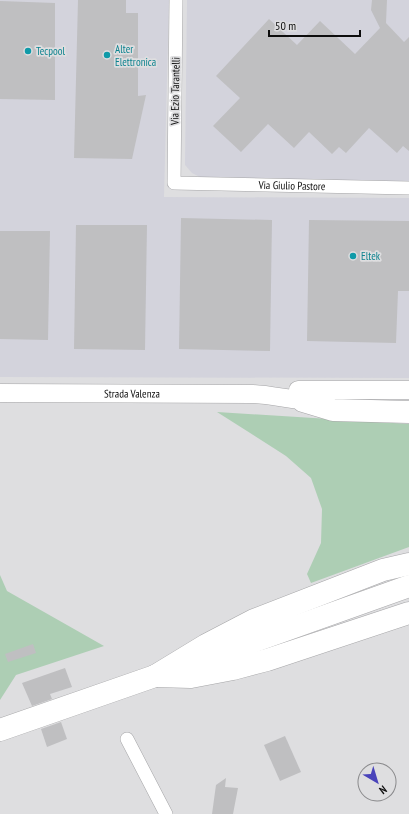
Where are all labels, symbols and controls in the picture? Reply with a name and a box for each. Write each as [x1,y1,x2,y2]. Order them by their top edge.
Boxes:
scale bar [269,12,360,38]
text: 50 m [275,18,296,33]
place label: Alter Elettronica [115,42,156,69]
place label: Tecpool [36,44,65,58]
marker: Tecpool [23,46,33,56]
marker: Alter Elettronica [102,50,112,60]
street label: Via Ezio Tarantelli [167,57,183,126]
street label: Via Giulio Pastore [257,178,326,193]
place label: Eltek [361,249,381,263]
marker: Eltek [348,251,358,261]
street label: Strada Valenza [104,386,160,401]
north arrow [357,762,397,802]
text: N [376,783,390,797]

